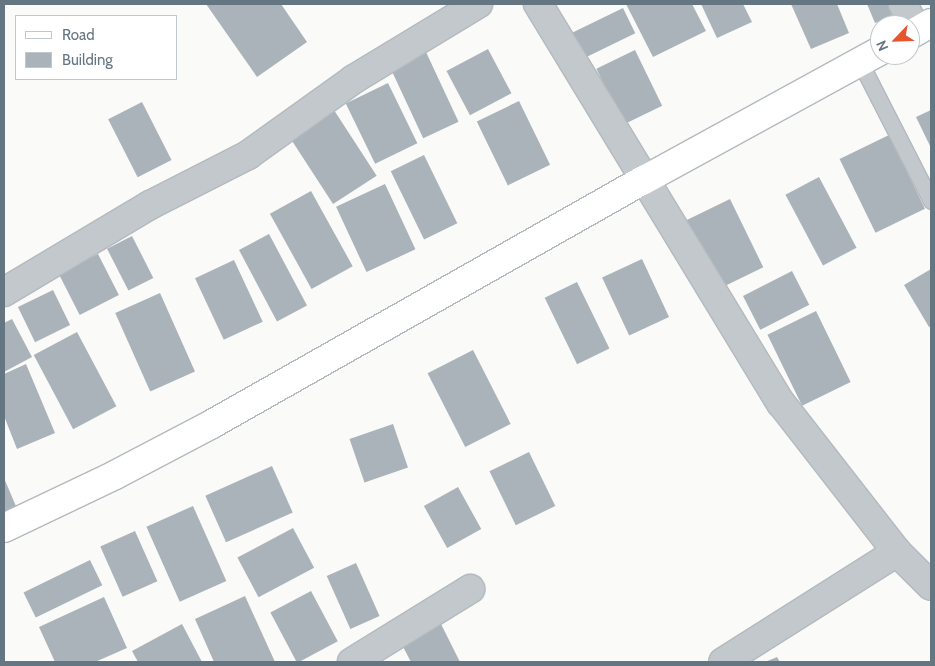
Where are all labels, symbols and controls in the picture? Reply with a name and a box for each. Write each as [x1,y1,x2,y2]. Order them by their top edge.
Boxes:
legend [15,15,178,80]
north arrow [870,15,920,65]
text: Road [62,26,95,44]
text: N [872,38,892,54]
text: Building [62,51,113,69]

